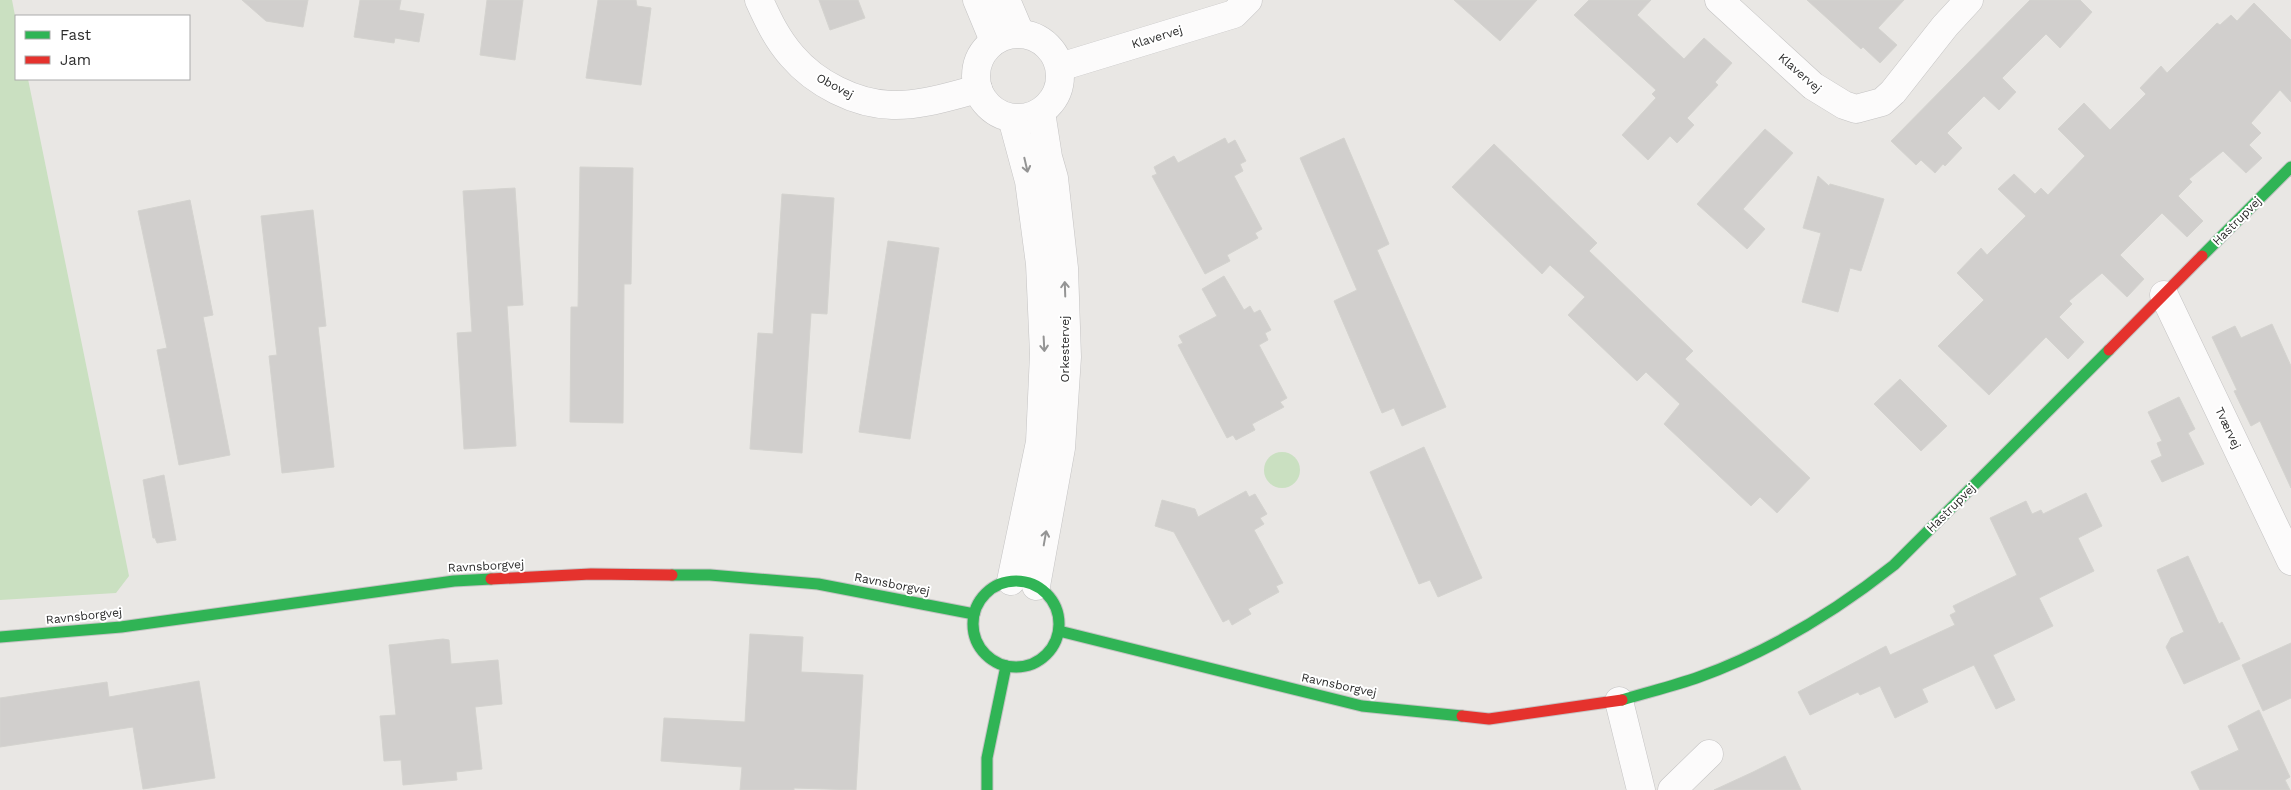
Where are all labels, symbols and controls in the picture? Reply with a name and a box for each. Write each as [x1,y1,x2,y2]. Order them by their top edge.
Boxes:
legend [15,15,190,80]
street label: Klavervej [1130,23,1184,51]
text: Fast [60,26,92,44]
street label: Klavervej [1776,50,1824,96]
text: Jam [60,51,91,69]
street label: Obovej [814,70,856,102]
one-way arrow [1022,156,1031,172]
street label: Hastrupvej [2210,194,2264,248]
one-way arrow [1060,282,1070,298]
street label: Orkestervej [1058,316,1072,382]
one-way arrow [1039,335,1048,351]
street label: Tværvej [2212,405,2244,451]
street label: Hastrupvej [1924,481,1978,535]
one-way arrow [1040,530,1050,546]
street label: Ravnsborgvej [447,557,525,575]
street label: Ravnsborgvej [853,570,931,598]
street label: Ravnsborgvej [45,605,123,627]
street label: Ravnsborgvej [1300,670,1378,700]

